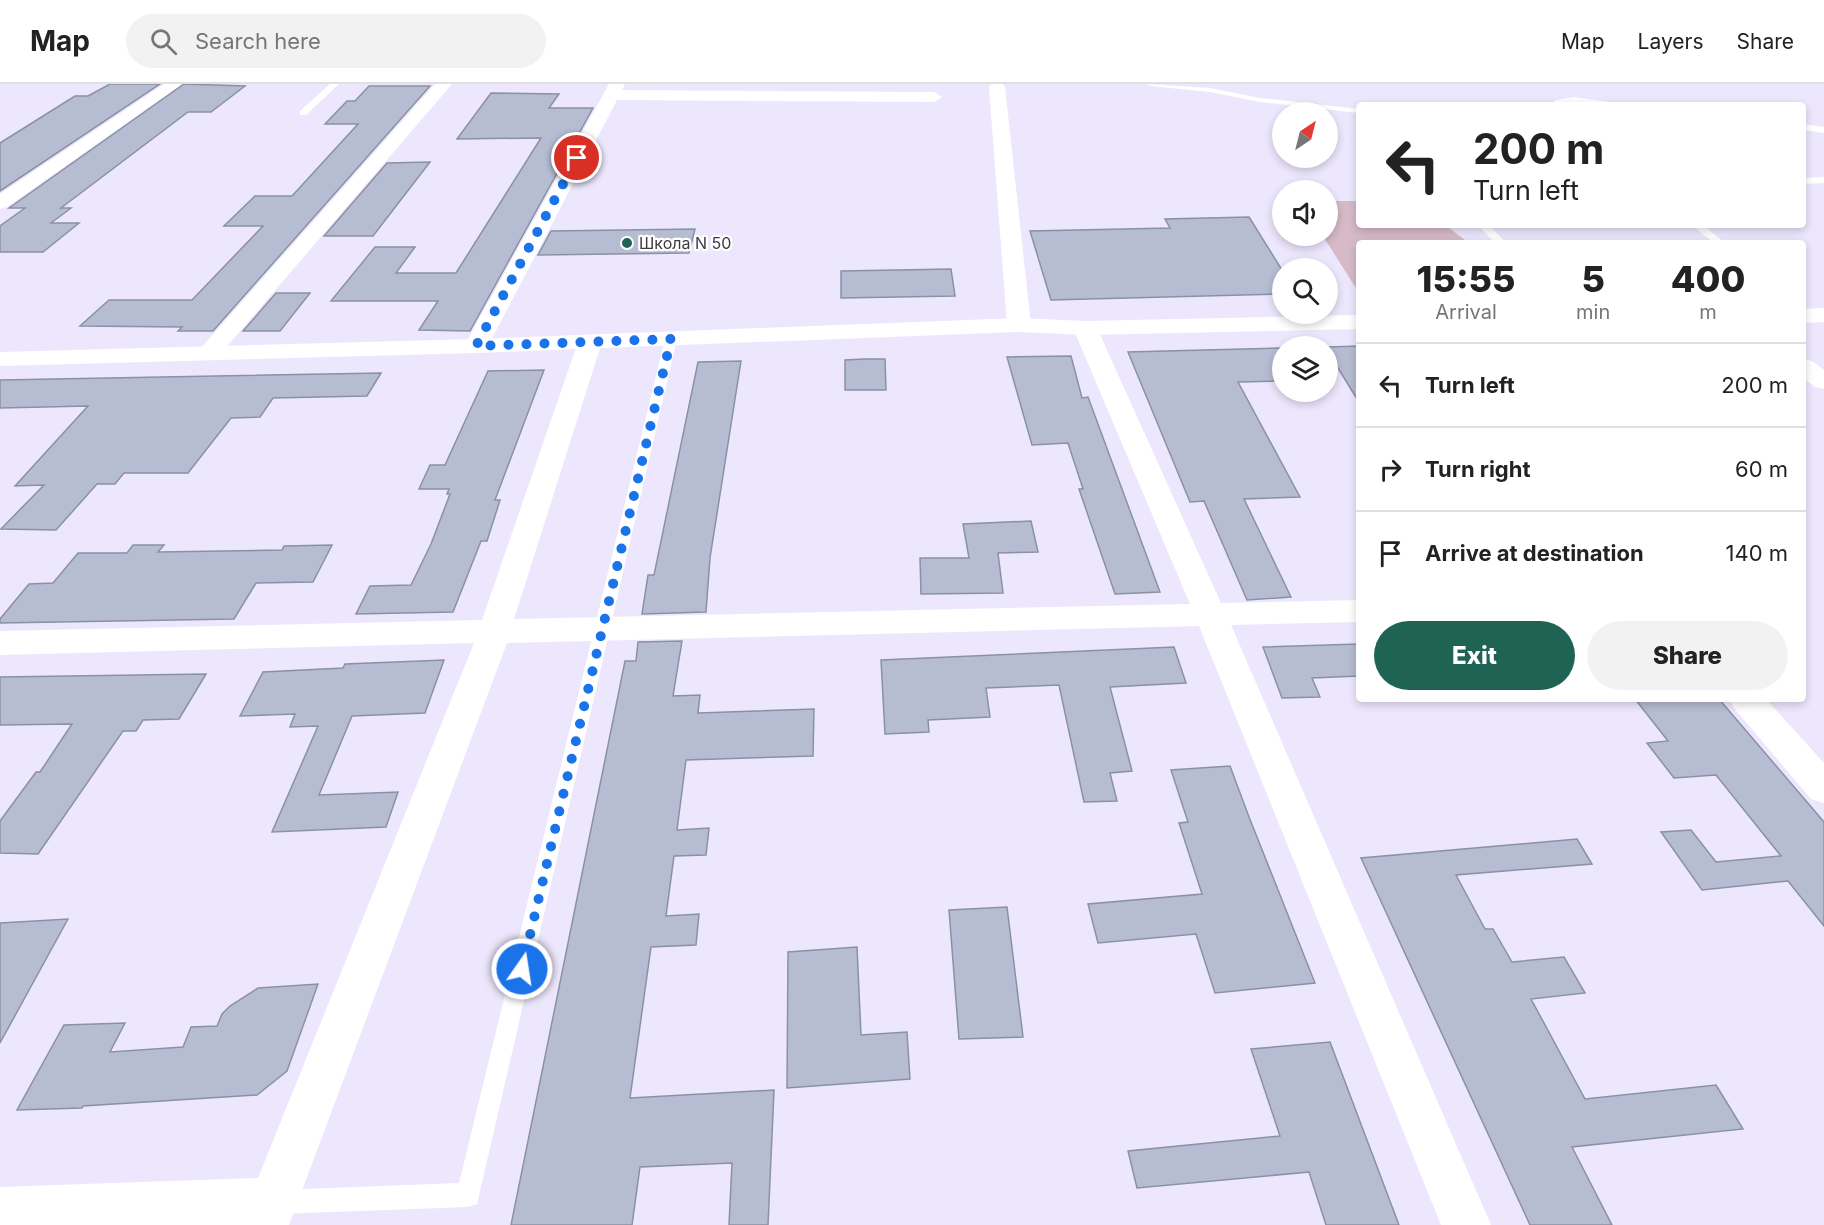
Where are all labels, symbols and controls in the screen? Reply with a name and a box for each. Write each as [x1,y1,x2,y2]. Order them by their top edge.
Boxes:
search box [126,14,546,68]
text: Map [30,24,90,58]
icon: search [147,25,180,58]
text: Search here [195,28,321,54]
text: Map [1561,29,1605,54]
text: Layers [1638,29,1704,54]
text: Share [1737,29,1794,54]
north arrow [1272,102,1338,168]
map controls [1272,102,1338,402]
text: 200 m [1473,123,1604,174]
icon: left [1374,126,1452,204]
pin [551,132,602,183]
icon: arrive [560,141,593,174]
text: Turn left [1473,174,1579,207]
button: sound [1272,180,1338,246]
place label: Школа N 50 [639,233,731,253]
marker: Школа N 50 [620,236,634,250]
text: 15:55 [1417,257,1516,301]
text: 5 [1581,257,1605,301]
text: 400 [1671,257,1745,301]
button: search [1272,258,1338,324]
text: Arrival [1435,300,1497,324]
text: min [1576,300,1610,324]
text: m [1699,300,1717,324]
button: layers [1272,336,1338,402]
icon: left [1374,369,1407,402]
text: Turn left [1425,372,1515,398]
text: 200 m [1721,372,1788,398]
icon: right [1374,453,1407,486]
text: Turn right [1425,456,1531,482]
text: 60 m [1735,456,1788,482]
icon: arrive [1374,537,1407,570]
text: Arrive at destination [1425,540,1644,566]
text: 140 m [1726,540,1788,566]
button: Exit [1374,621,1575,690]
button: Share [1587,621,1788,690]
position arrow [490,937,554,1001]

